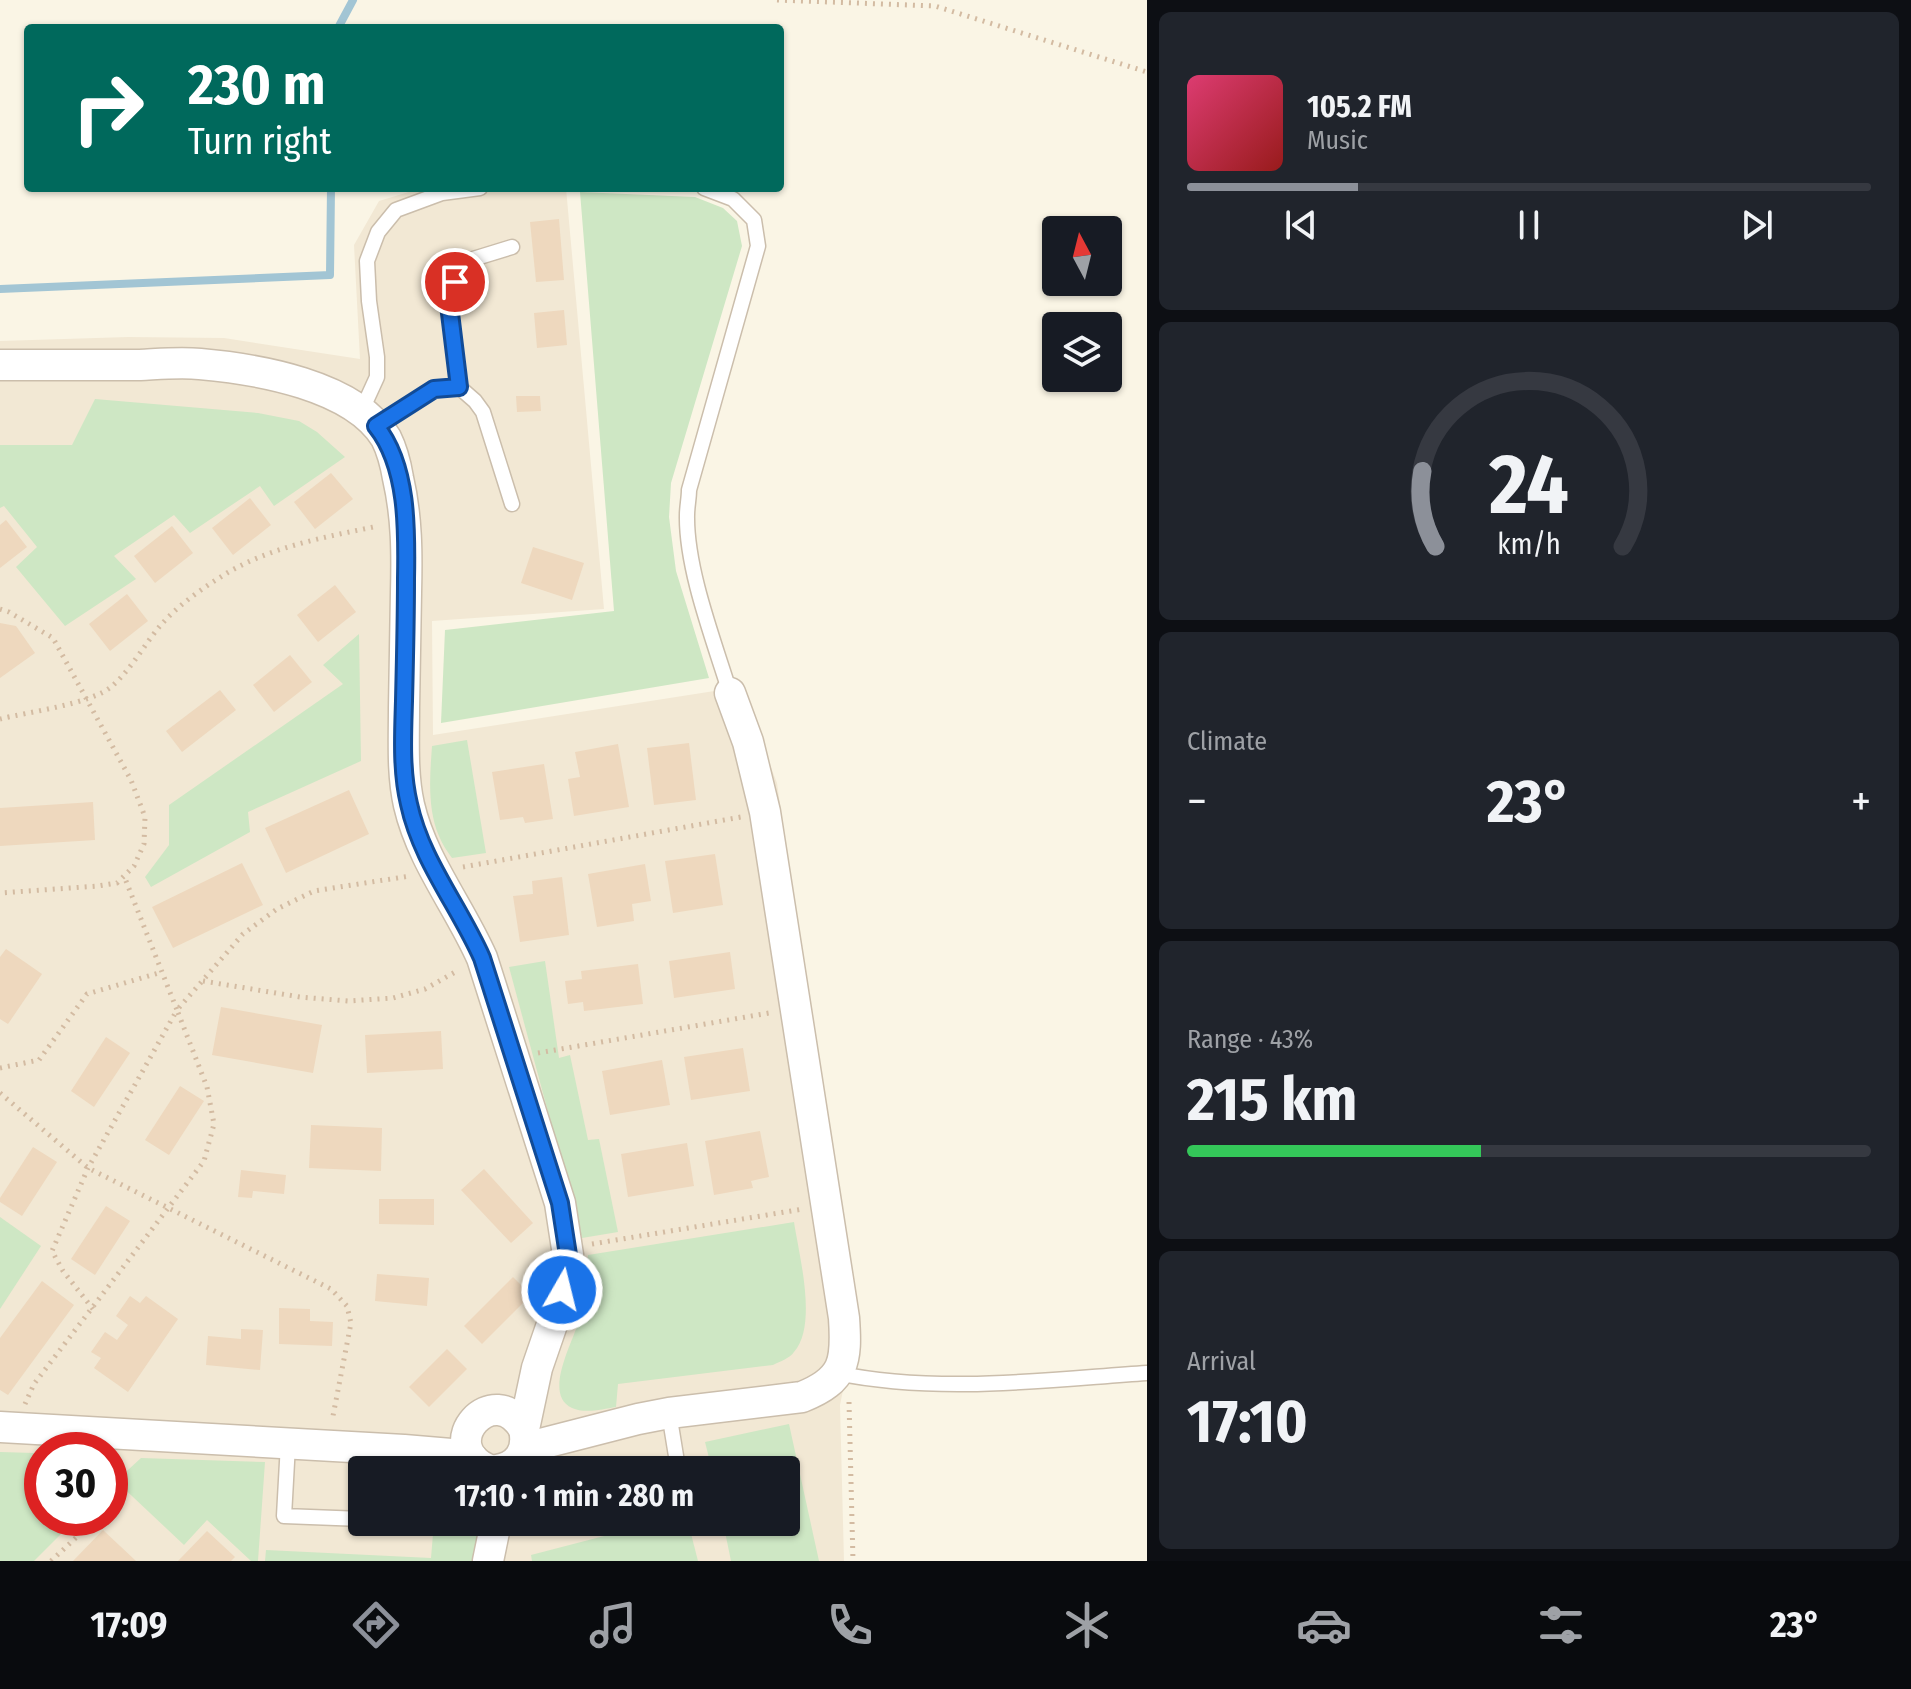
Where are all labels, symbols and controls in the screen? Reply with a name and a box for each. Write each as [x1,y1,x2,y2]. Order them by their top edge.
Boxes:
text: 230 m [188,52,325,119]
icon: right [56,56,160,160]
text: 105.2 FM [1307,89,1412,125]
text: Turn right [188,120,331,164]
text: Music [1307,125,1368,156]
icon: previous [1279,203,1323,247]
icon: pause [1507,203,1551,247]
icon: next [1735,203,1779,247]
north arrow [1042,216,1122,296]
map controls [1042,216,1122,392]
pin [421,248,489,316]
icon: arrive [433,260,477,304]
button: layers [1042,312,1122,392]
text: 24 [1488,434,1569,534]
text: km/h [1497,527,1561,562]
text: Climate [1187,726,1267,757]
text: 23° [1487,766,1571,838]
text: − [1187,775,1207,828]
text: + [1851,775,1871,828]
text: Range · 43% [1187,1024,1313,1055]
text: 215 km [1187,1064,1357,1136]
position arrow [520,1248,604,1332]
text: Arrival [1187,1346,1256,1377]
text: 17:10 [1187,1386,1308,1458]
speed limit sign: 30 [24,1432,128,1536]
text: 17:10 · 1 min · 280 m [454,1478,694,1514]
icon: directions [348,1597,404,1653]
icon: music [585,1597,641,1653]
icon: phone [822,1597,878,1653]
icon: climate [1059,1597,1115,1653]
icon: car [1296,1597,1352,1653]
icon: filters [1533,1597,1589,1653]
text: 17:09 [90,1603,167,1647]
text: 23° [1770,1603,1820,1647]

